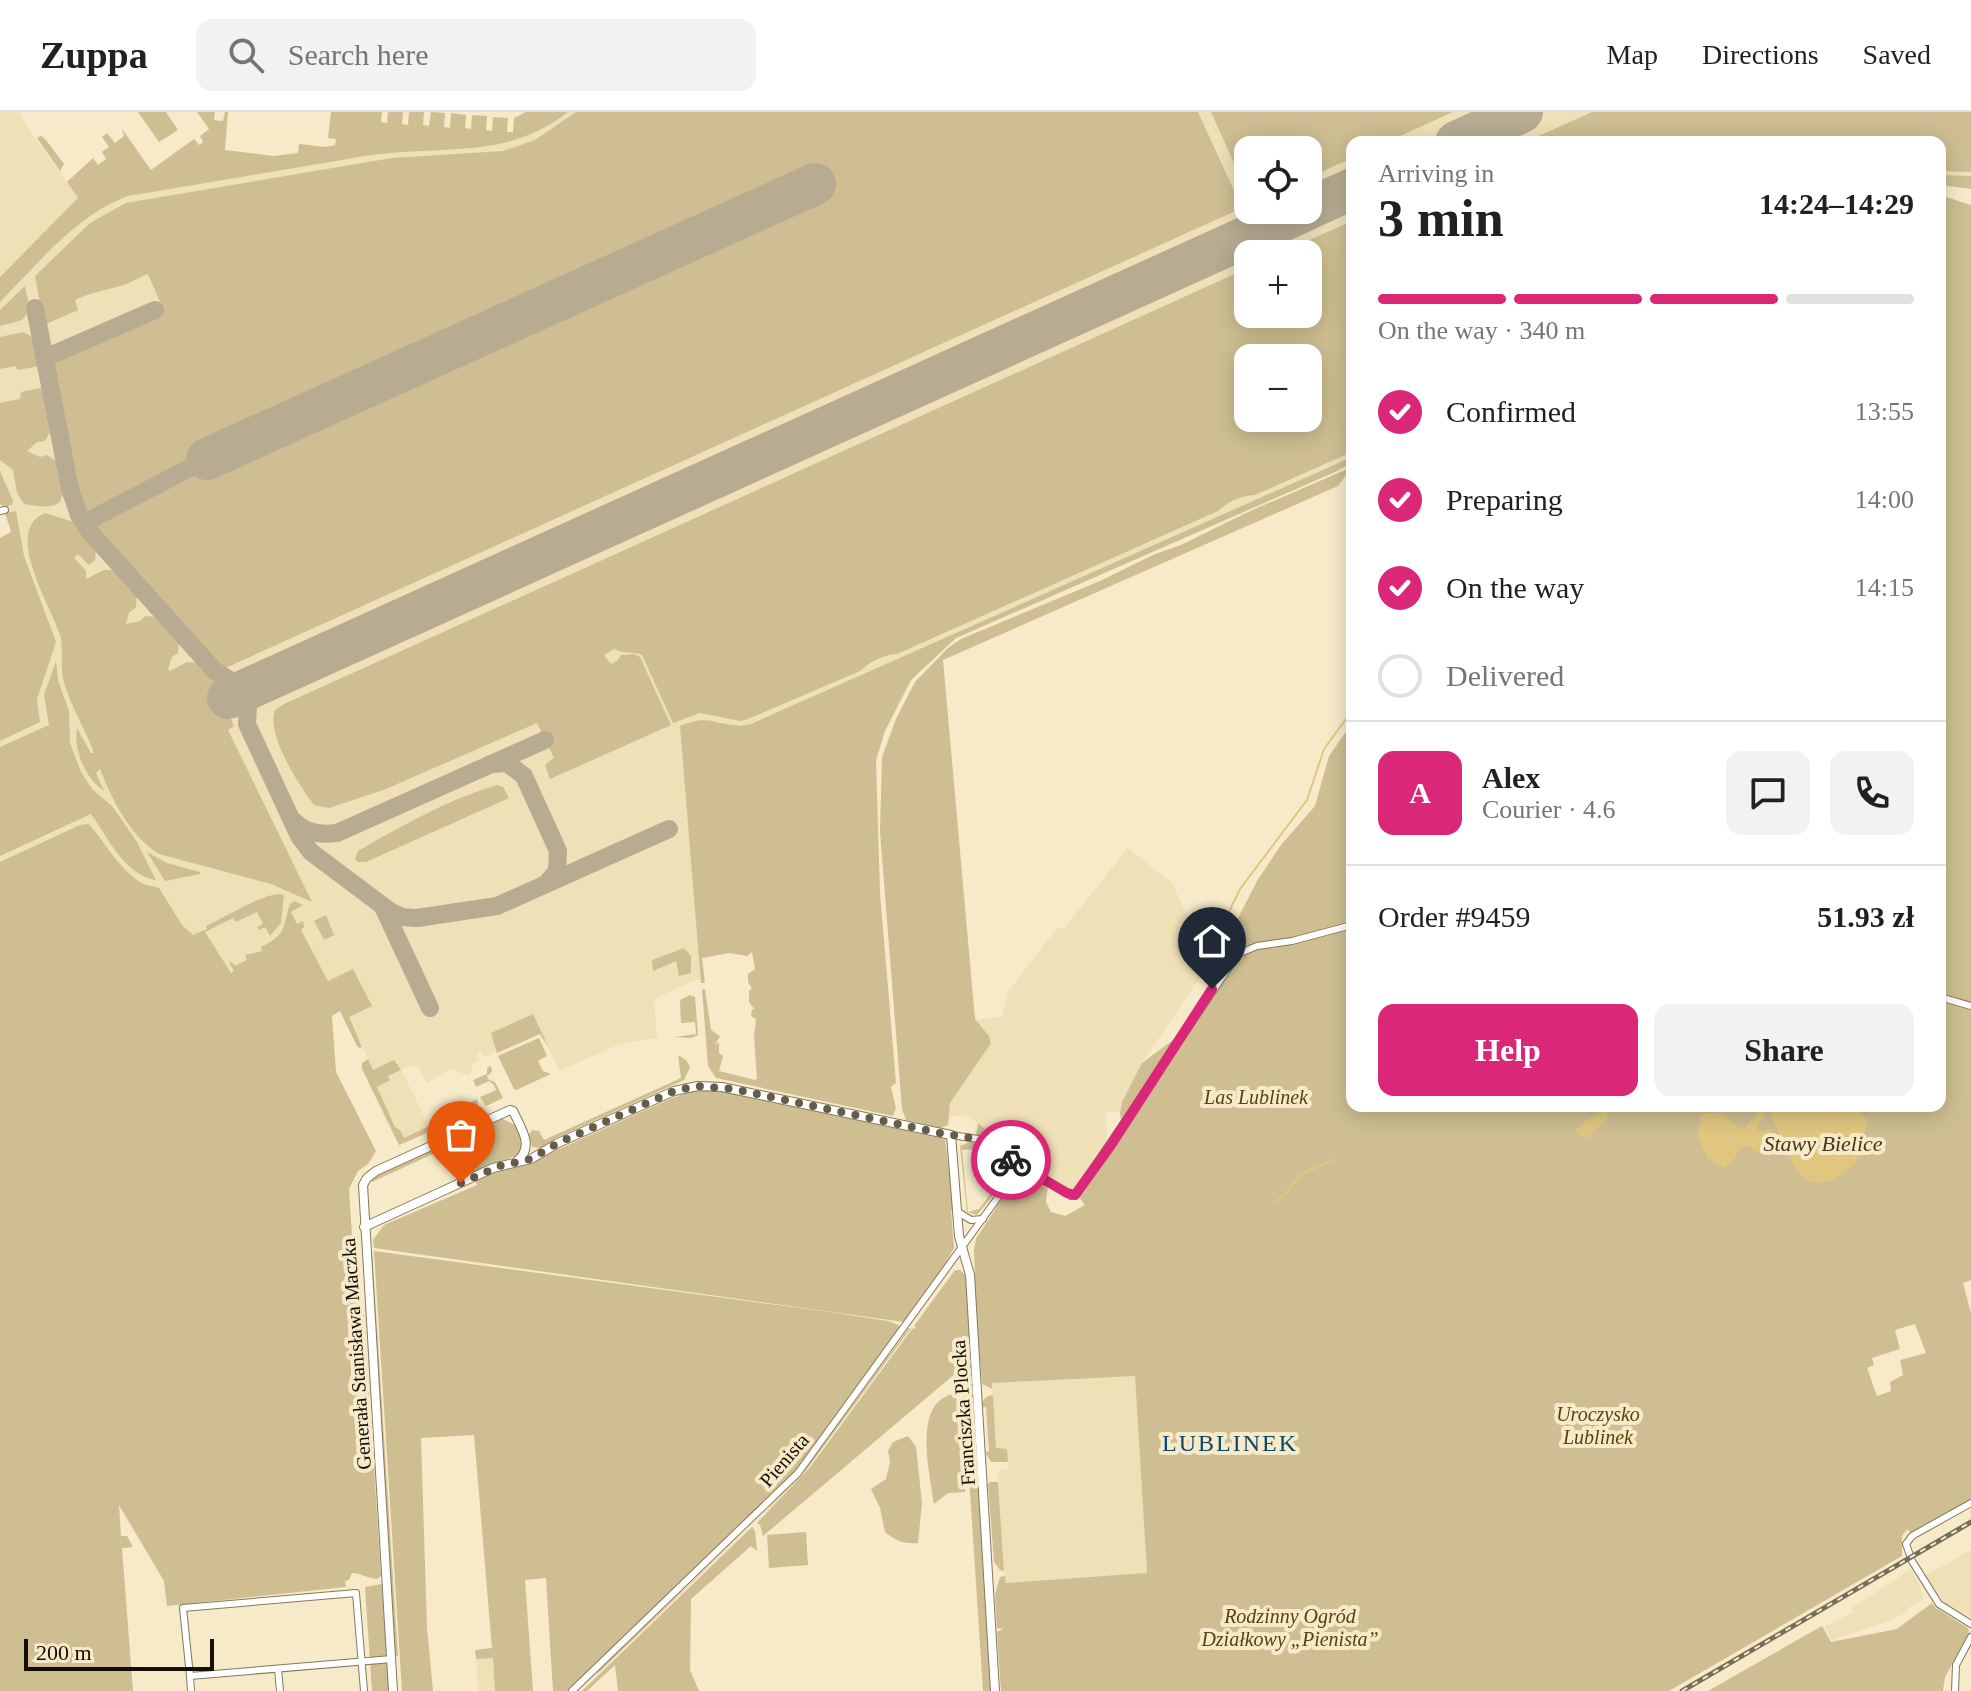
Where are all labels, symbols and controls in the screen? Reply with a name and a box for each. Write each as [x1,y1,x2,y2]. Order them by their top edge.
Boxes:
search box [196,19,756,91]
icon: search [224,33,268,77]
text: Zuppa [40,34,148,76]
text: Search here [288,38,429,71]
text: Map [1607,39,1658,70]
text: Directions [1702,39,1819,70]
text: Saved [1863,39,1931,70]
map controls [1234,136,1322,432]
button: locate [1234,136,1322,224]
text: Arriving in [1378,159,1494,188]
text: 14:24–14:29 [1759,187,1914,220]
text: 3 min [1378,190,1504,247]
button: + [1234,240,1322,328]
text: On the way · 340 m [1378,316,1585,345]
button: − [1234,344,1322,432]
icon: check [1378,390,1422,434]
text: Confirmed [1446,395,1576,428]
text: 13:55 [1855,397,1914,426]
icon: check [1378,478,1422,522]
text: Preparing [1446,483,1563,516]
text: 14:00 [1855,485,1914,514]
icon: check [1378,566,1422,610]
text: On the way [1446,571,1584,604]
text: 14:15 [1855,573,1914,602]
text: Delivered [1446,659,1564,692]
button: chat [1726,751,1810,835]
button: phone [1830,751,1914,835]
text: Alex [1482,761,1540,794]
text: A [1409,776,1431,809]
text: Courier · 4.6 [1482,795,1616,824]
text: Order #9459 [1378,900,1530,933]
text: 51.93 zł [1817,900,1914,933]
pin [1178,907,1246,989]
icon: home [1190,919,1234,963]
button: Help [1378,1004,1638,1096]
button: Share [1654,1004,1914,1096]
park label: Las Lublinek [1203,1086,1309,1108]
pin [427,1101,495,1183]
icon: bag [439,1113,483,1157]
courier [971,1120,1051,1200]
water label: Stawy Bielice [1763,1131,1883,1156]
icon: bike [989,1138,1033,1182]
street label: Generała Stanisława Maczka [337,1237,375,1471]
street label: Franciszka Plocka [947,1339,979,1487]
park label: Uroczysko Lublinek [1556,1403,1640,1448]
street label: Pienista [755,1429,813,1491]
district label: LUBLINEK [1162,1430,1298,1456]
park label: Rodzinny Ogród Działkowy „Pienista” [1200,1605,1379,1651]
scale bar [24,1635,214,1671]
text: 200 m [36,1640,92,1665]

